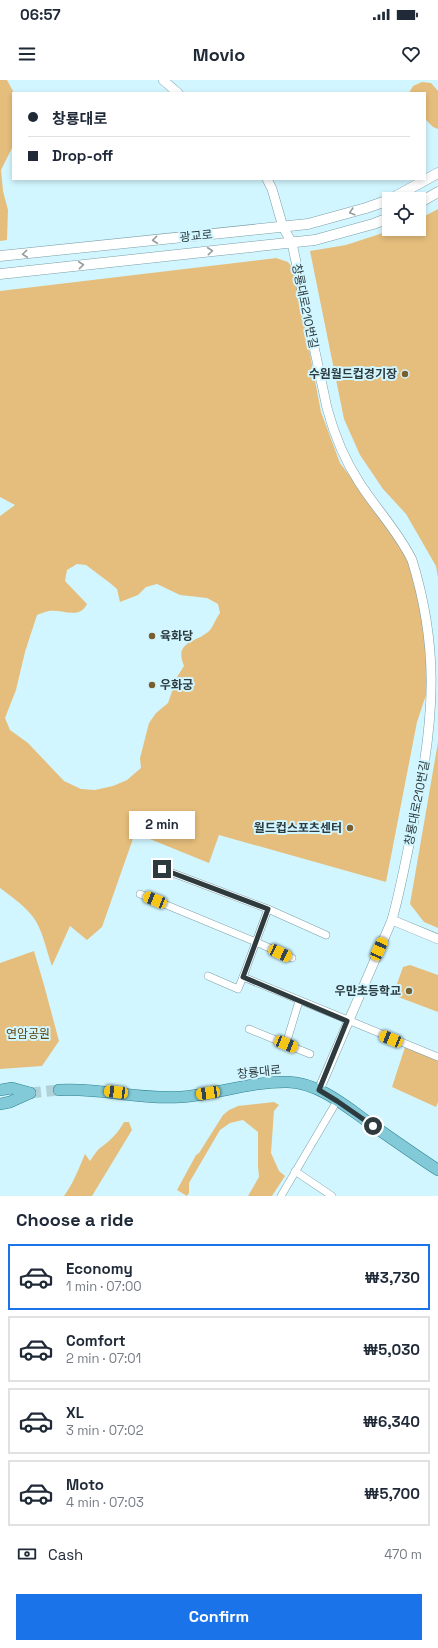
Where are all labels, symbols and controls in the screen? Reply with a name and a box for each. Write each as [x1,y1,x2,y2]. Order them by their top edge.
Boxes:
text: 06:57 [20,5,61,24]
icon: menu [16,43,38,65]
text: Movio [193,43,245,66]
icon: heart [400,43,422,65]
text: 창룡대로 [52,109,107,128]
text: Drop-off [52,146,113,165]
map controls [382,192,426,236]
button: locate [382,192,426,236]
one-way arrow [349,207,356,216]
street label: 광교로 [179,226,213,246]
one-way arrow [152,236,158,245]
one-way arrow [207,247,213,256]
one-way arrow [22,249,28,258]
one-way arrow [77,261,84,270]
street label: 창룡대로210번길 [288,262,322,350]
place label: 수원월드컵경기장 [309,366,397,382]
marker: 수원월드컵경기장 [400,369,410,379]
place label: 육화당 [160,628,193,644]
marker: 육화당 [147,631,157,641]
place label: 우화궁 [160,677,193,693]
marker: 우화궁 [147,680,157,690]
street label: 창룡대로210번길 [401,759,433,847]
callout: 2 min [129,811,195,839]
text: 2 min [145,816,179,833]
place label: 월드컵스포츠센터 [254,820,342,836]
marker: 월드컵스포츠센터 [345,823,355,833]
route end [153,860,171,878]
car [142,890,168,910]
car [369,936,389,962]
car [267,942,293,964]
place label: 우만초등학교 [335,983,401,999]
marker: 우만초등학교 [404,986,414,996]
park label: 연암공원 [6,1026,50,1042]
car [378,1029,404,1049]
car [273,1034,299,1054]
street label: 창룡대로 [236,1062,282,1082]
car [103,1085,129,1099]
car [195,1085,221,1101]
route start [364,1117,382,1135]
text: Choose a ride [16,1208,134,1231]
icon: car [18,1259,54,1295]
text: Economy [66,1259,133,1278]
text: ₩3,730 [365,1268,420,1287]
text: 1 min · 07:00 [66,1278,142,1295]
icon: car [18,1331,54,1367]
text: Comfort [66,1331,126,1350]
text: ₩5,030 [363,1340,420,1359]
text: 2 min · 07:01 [66,1350,141,1367]
icon: car [18,1403,54,1439]
text: XL [66,1403,84,1422]
text: ₩6,340 [363,1412,420,1431]
text: 3 min · 07:02 [66,1422,144,1439]
icon: car [18,1475,54,1511]
text: Moto [66,1475,104,1494]
text: ₩5,700 [364,1484,420,1503]
text: 4 min · 07:03 [66,1494,144,1511]
icon: cash [16,1543,38,1565]
text: Cash [48,1545,83,1564]
text: 470 m [384,1546,422,1563]
button: Confirm [16,1594,422,1640]

